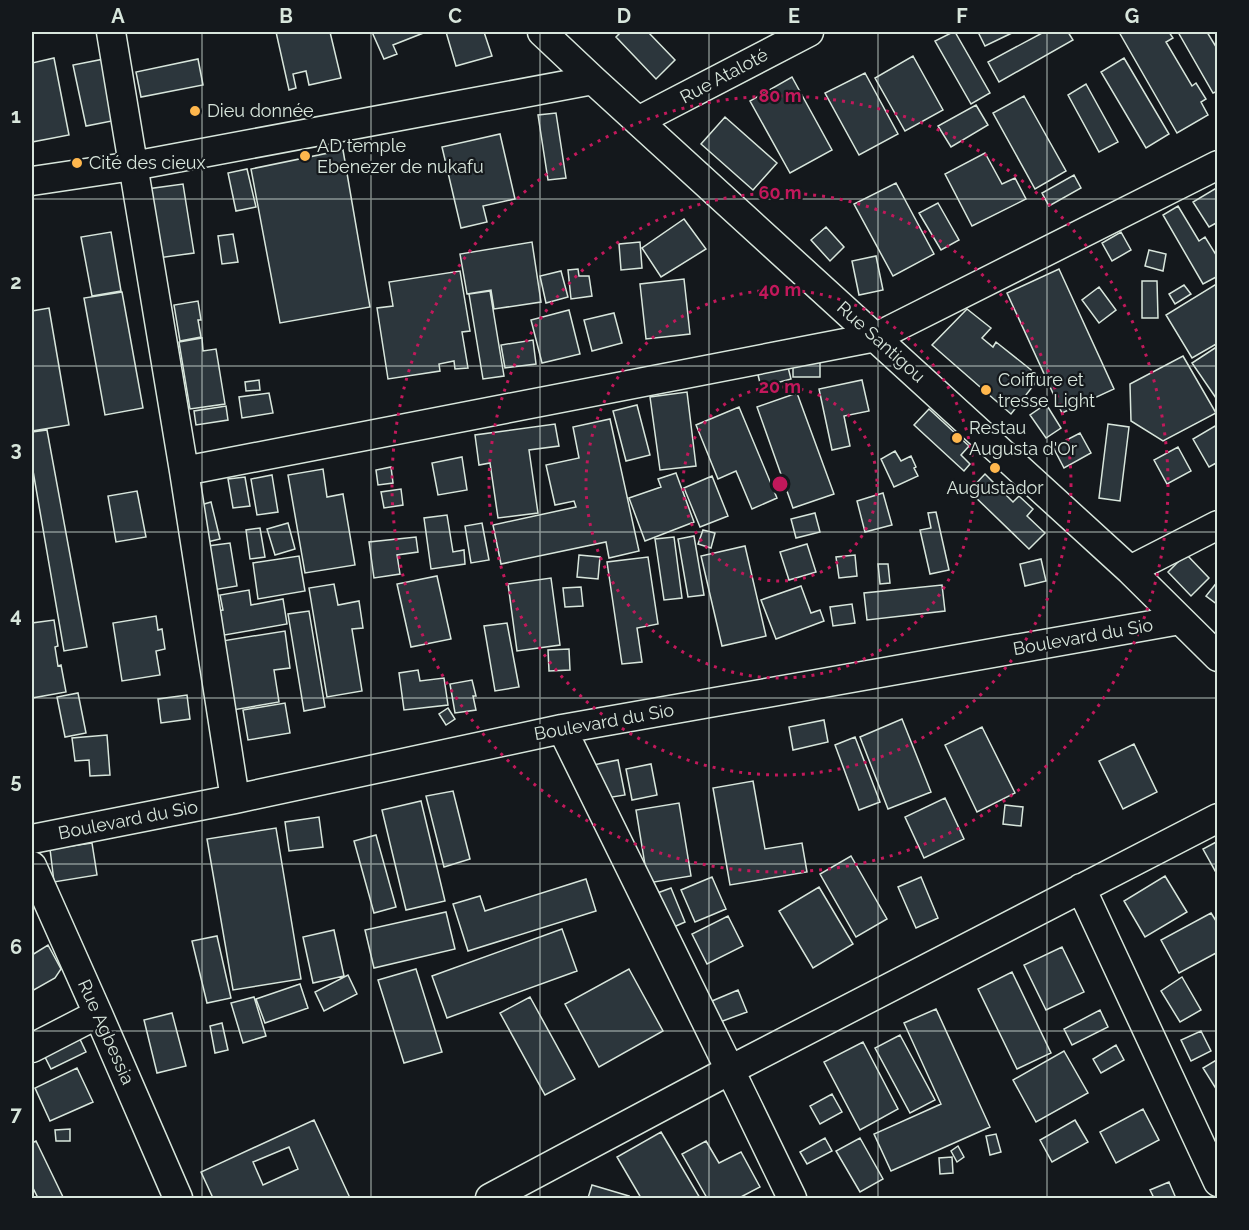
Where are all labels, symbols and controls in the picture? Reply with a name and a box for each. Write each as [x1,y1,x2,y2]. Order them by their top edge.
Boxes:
text: A [111,4,125,28]
text: B [279,4,293,28]
text: C [448,4,462,28]
text: D [617,4,631,28]
text: E [788,4,800,28]
text: F [956,4,968,28]
text: G [1125,4,1139,28]
street label: Rue Ataloté [676,43,772,107]
text: 80 m [758,85,802,106]
place label: Dieu donnée [207,100,314,121]
text: 1 [11,104,21,128]
marker: Dieu donnée [188,104,202,118]
place label: AD temple Ebenezer de nukafu [317,135,484,177]
marker: AD temple Ebenezer de nukafu [298,149,312,163]
place label: Cité des cieux [89,152,205,173]
marker: Cité des cieux [70,156,84,170]
text: 60 m [758,182,802,203]
text: 2 [10,270,22,294]
text: 40 m [759,279,801,300]
street label: Rue Santigou [833,297,930,387]
place label: Coiffure et tresse Light [998,369,1095,411]
text: 20 m [759,376,801,397]
marker: Coiffure et tresse Light [979,383,993,397]
place label: Restau Augusta d'Or [969,417,1078,459]
marker: Restau Augusta d'Or [950,431,964,445]
text: 3 [10,437,22,461]
marker: Augustador [988,461,1002,475]
centre of rings [770,474,790,494]
place label: Augustador [946,477,1044,498]
text: 4 [10,603,22,627]
street label: Boulevard du Sio [1011,614,1155,659]
street label: Boulevard du Sio [532,699,676,744]
text: 5 [10,769,22,793]
street label: Boulevard du Sio [56,796,200,843]
text: 6 [10,935,22,959]
street label: Rue Agbessia [74,976,139,1088]
text: 7 [10,1102,22,1126]

